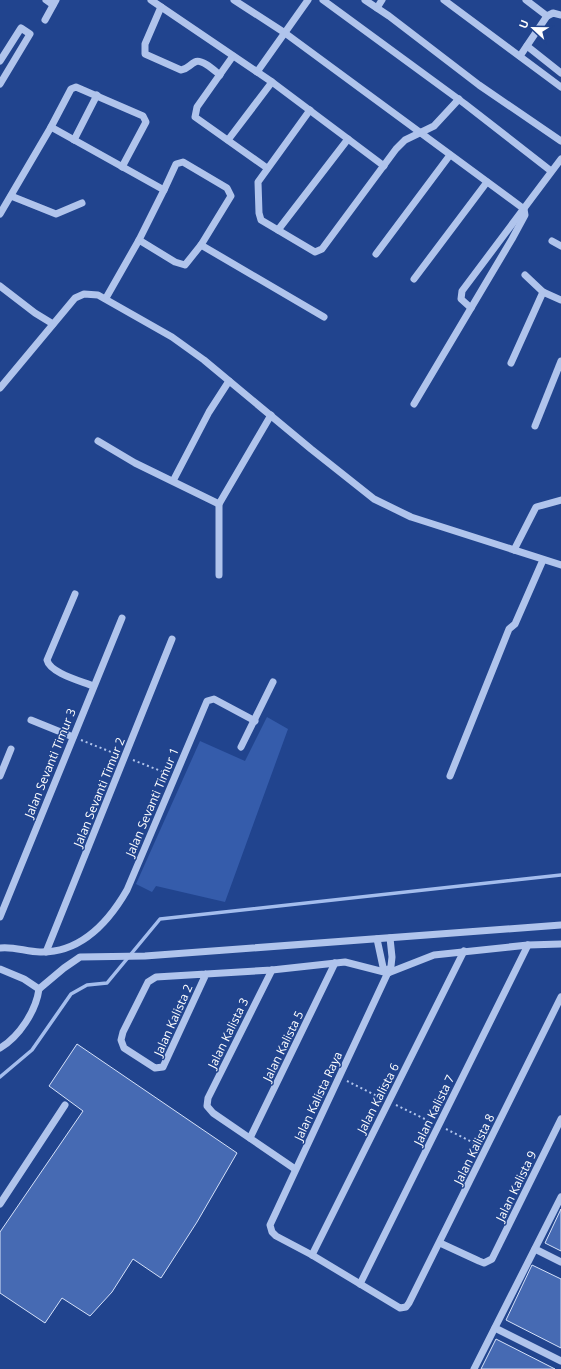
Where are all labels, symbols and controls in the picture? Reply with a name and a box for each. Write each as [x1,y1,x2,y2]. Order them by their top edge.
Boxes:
north arrow [513,8,553,48]
text: U [515,17,532,31]
street label: Jalan Sevanti Timur 3 [20,706,80,821]
street label: Jalan Sevanti Timur 2 [69,735,129,850]
street label: Jalan Sevanti Timur 1 [121,745,183,860]
street label: Jalan Kalista 2 [149,981,196,1059]
street label: Jalan Kalista 3 [203,995,253,1072]
street label: Jalan Kalista 5 [258,1008,308,1085]
street label: Jalan Kalista Raya [289,1049,346,1144]
street label: Jalan Kalista 6 [353,1060,403,1137]
street label: Jalan Kalista 7 [409,1072,459,1149]
street label: Jalan Kalista 8 [449,1111,499,1188]
street label: Jalan Kalista 9 [491,1148,541,1225]

